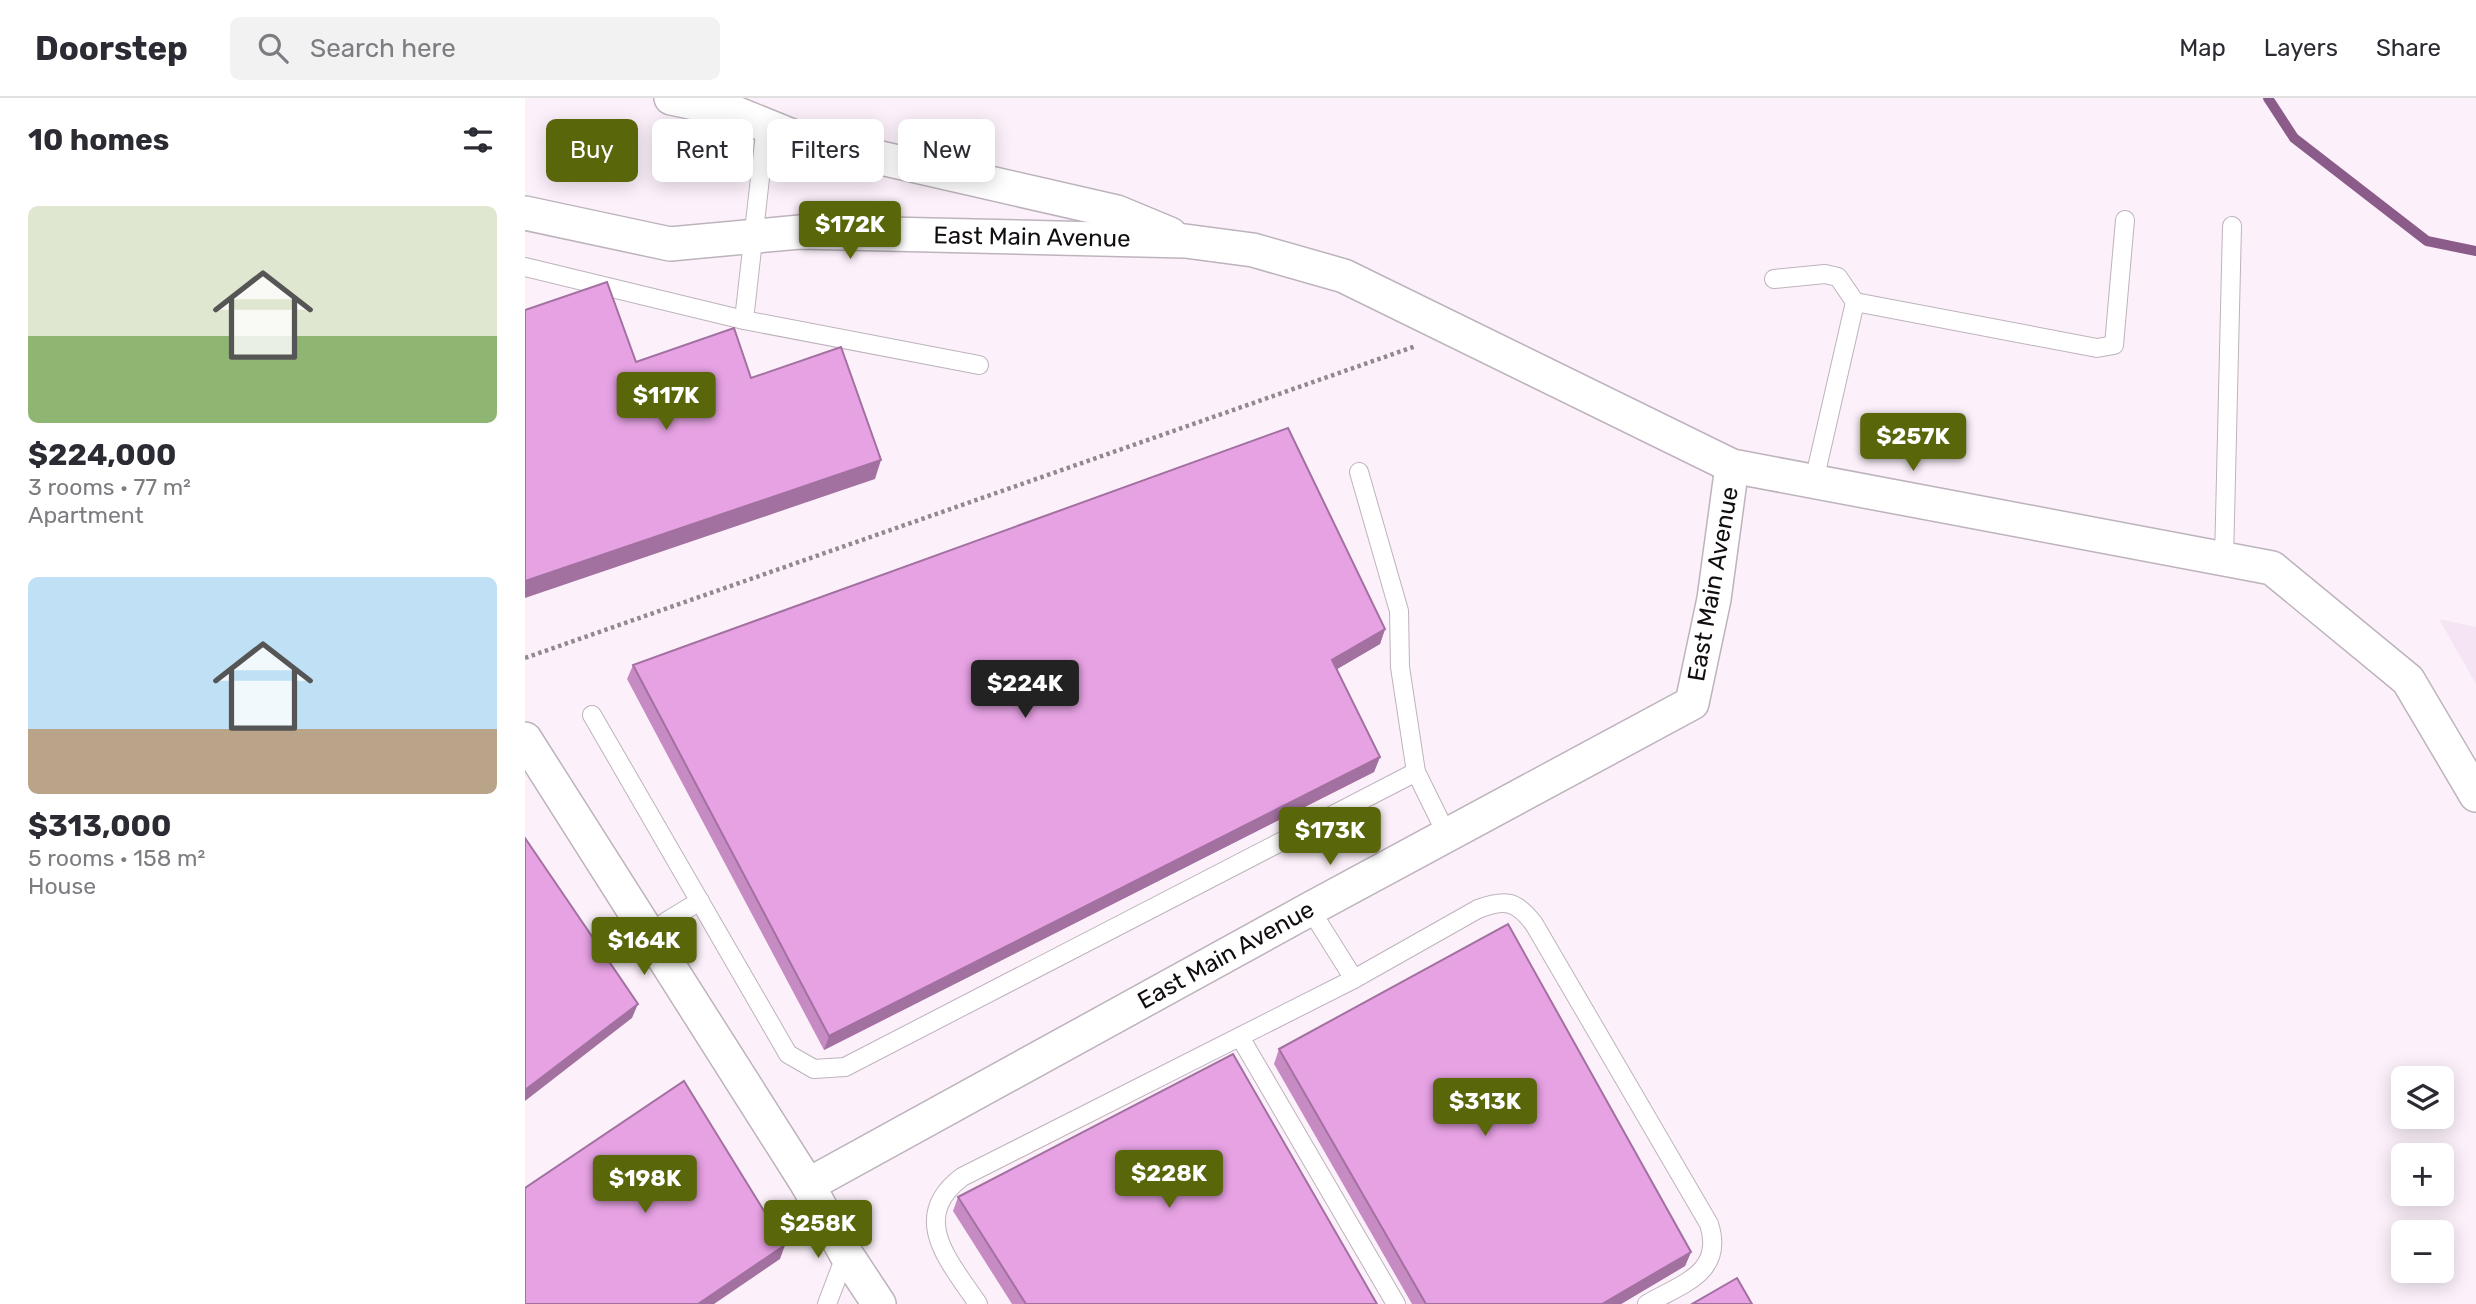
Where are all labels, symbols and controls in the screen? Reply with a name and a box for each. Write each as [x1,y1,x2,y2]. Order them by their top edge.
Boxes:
search box [230,17,720,80]
text: Doorstep [35,29,188,68]
icon: search [254,29,292,67]
text: Search here [310,33,456,64]
text: Map [2179,34,2226,62]
text: Layers [2264,34,2338,62]
text: Share [2376,34,2441,62]
chip: Buy [546,119,638,182]
chip: Rent [652,119,753,182]
chip: Filters [767,119,884,182]
chip: New [898,119,995,182]
icon: filters [459,121,497,159]
text: 10 homes [28,122,169,158]
pin: $172K [801,202,899,261]
text: $172K [815,210,885,238]
street label: East Main Avenue [933,221,1131,253]
icon: home [200,252,326,378]
pin: $117K [617,372,715,432]
text: $117K [633,381,699,409]
pin: $257K [1864,414,1962,473]
text: $257K [1876,422,1950,450]
text: $224,000 [28,437,177,473]
text: 3 rooms · 77 m² [28,473,191,501]
street label: East Main Avenue [1682,484,1744,684]
text: Apartment [28,501,144,529]
icon: home [200,623,326,749]
pin: $224K [976,660,1074,720]
text: $224K [987,669,1063,697]
text: $313,000 [28,808,171,844]
pin: $173K [1281,808,1379,867]
text: $173K [1295,816,1365,844]
text: 5 rooms · 158 m² [28,844,205,872]
text: House [28,872,96,900]
street label: East Main Avenue [1133,895,1319,1015]
pin: $164K [595,918,693,977]
text: $164K [608,926,680,954]
map controls [2391,1066,2454,1283]
button: layers [2391,1066,2454,1129]
pin: $313K [1436,1079,1534,1138]
text: $313K [1449,1087,1521,1115]
button: + [2391,1143,2454,1206]
pin: $228K [1120,1150,1218,1210]
pin: $198K [596,1156,694,1215]
text: $228K [1131,1159,1207,1187]
text: $198K [609,1164,681,1192]
pin: $258K [769,1200,867,1260]
text: $258K [780,1209,856,1237]
button: − [2391,1220,2454,1283]

